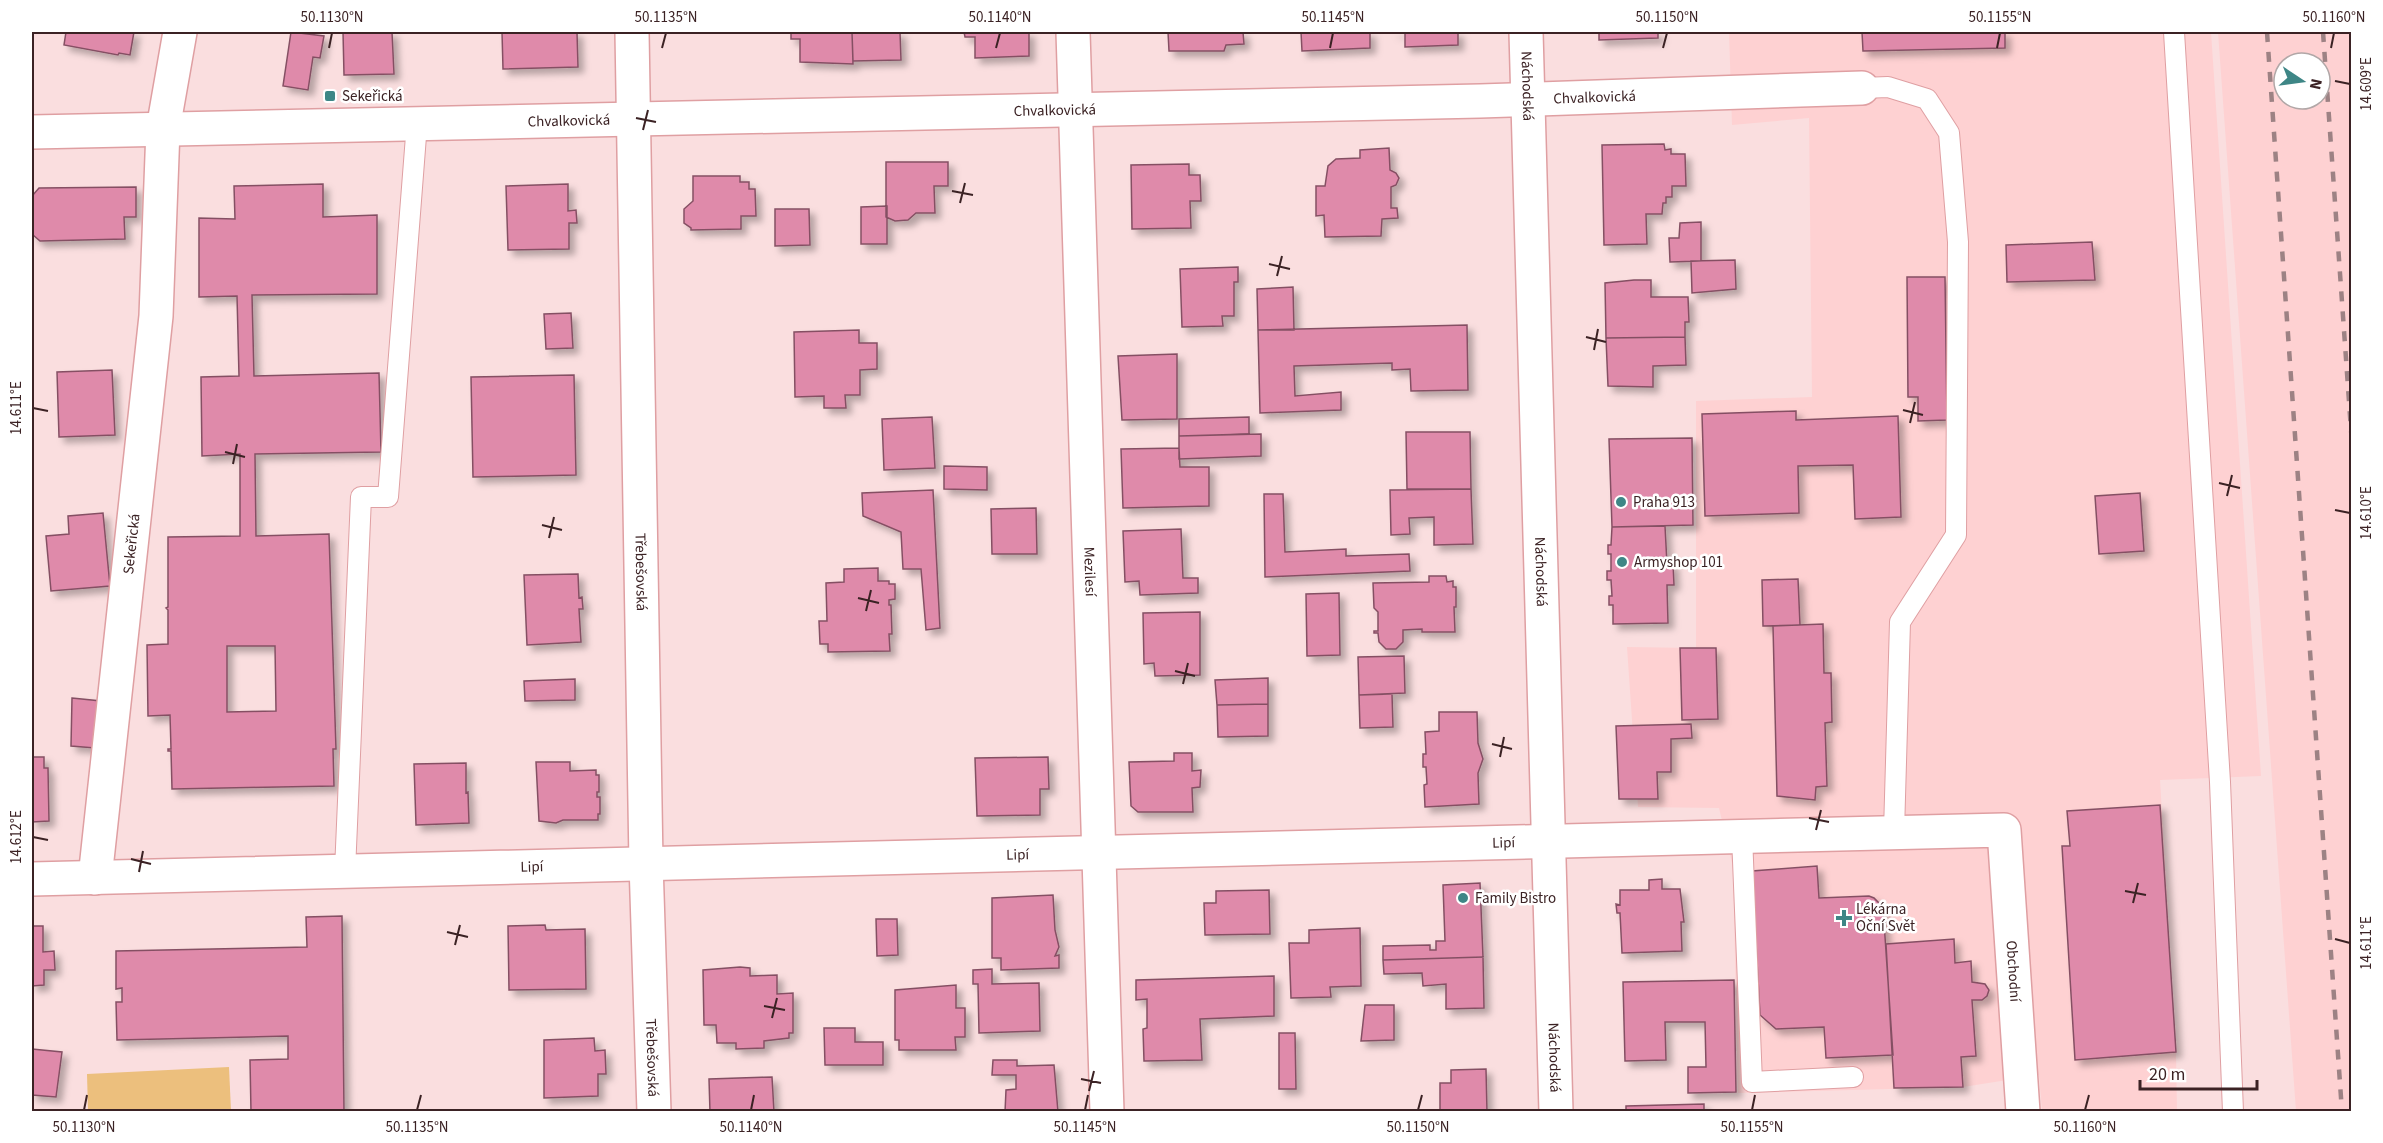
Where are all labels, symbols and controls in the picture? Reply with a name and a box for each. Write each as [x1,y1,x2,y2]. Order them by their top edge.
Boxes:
text: 50.1130°N [300,7,364,28]
text: 50.1135°N [634,7,698,28]
text: 50.1140°N [968,7,1032,28]
text: 50.1145°N [1301,7,1365,28]
text: 50.1150°N [1635,7,1699,28]
text: 50.1155°N [1968,7,2032,28]
text: 50.1160°N [2302,7,2366,28]
street label: Náchodská [1516,51,1539,121]
north arrow [2272,51,2332,111]
text: 14.609°E [2356,57,2377,111]
text: N [2304,76,2328,92]
street label: Chvalkovická [1553,85,1636,109]
place label: Sekeřická [342,86,403,107]
marker: Sekeřická [323,89,337,103]
street label: Chvalkovická [1013,99,1096,121]
street label: Chvalkovická [527,109,610,132]
text: 14.611°E [6,381,27,435]
text: 14.610°E [2356,486,2377,540]
place label: Praha 913 [1633,492,1695,513]
marker: Praha 913 [1614,495,1628,509]
street label: Sekeřická [118,513,145,575]
street label: Třebešovská [630,533,652,611]
street label: Náchodská [1530,537,1552,607]
street label: Mezilesí [1079,547,1101,598]
place label: Armyshop 101 [1634,552,1723,573]
marker: Armyshop 101 [1615,555,1629,569]
text: 14.612°E [6,810,27,864]
street label: Lipí [1492,832,1517,853]
street label: Lipí [1006,844,1031,865]
street label: Lipí [520,856,545,877]
place label: Family Bistro [1475,888,1556,909]
marker: Family Bistro [1456,891,1470,905]
place label: Lékárna Oční Svět [1856,899,1915,937]
marker: Lékárna Oční Svět [1837,911,1851,925]
text: 14.611°E [2356,916,2377,970]
street label: Obchodní [2001,940,2026,1004]
street label: Třebešovská [641,1018,664,1097]
street label: Náchodská [1543,1022,1566,1093]
scale bar [2140,1053,2257,1091]
text: 20 m [2149,1062,2185,1087]
text: 50.1130°N [52,1117,116,1138]
text: 50.1135°N [385,1117,449,1138]
text: 50.1140°N [719,1117,783,1138]
text: 50.1145°N [1053,1117,1117,1138]
text: 50.1150°N [1386,1117,1450,1138]
text: 50.1155°N [1720,1117,1784,1138]
text: 50.1160°N [2053,1117,2117,1138]

